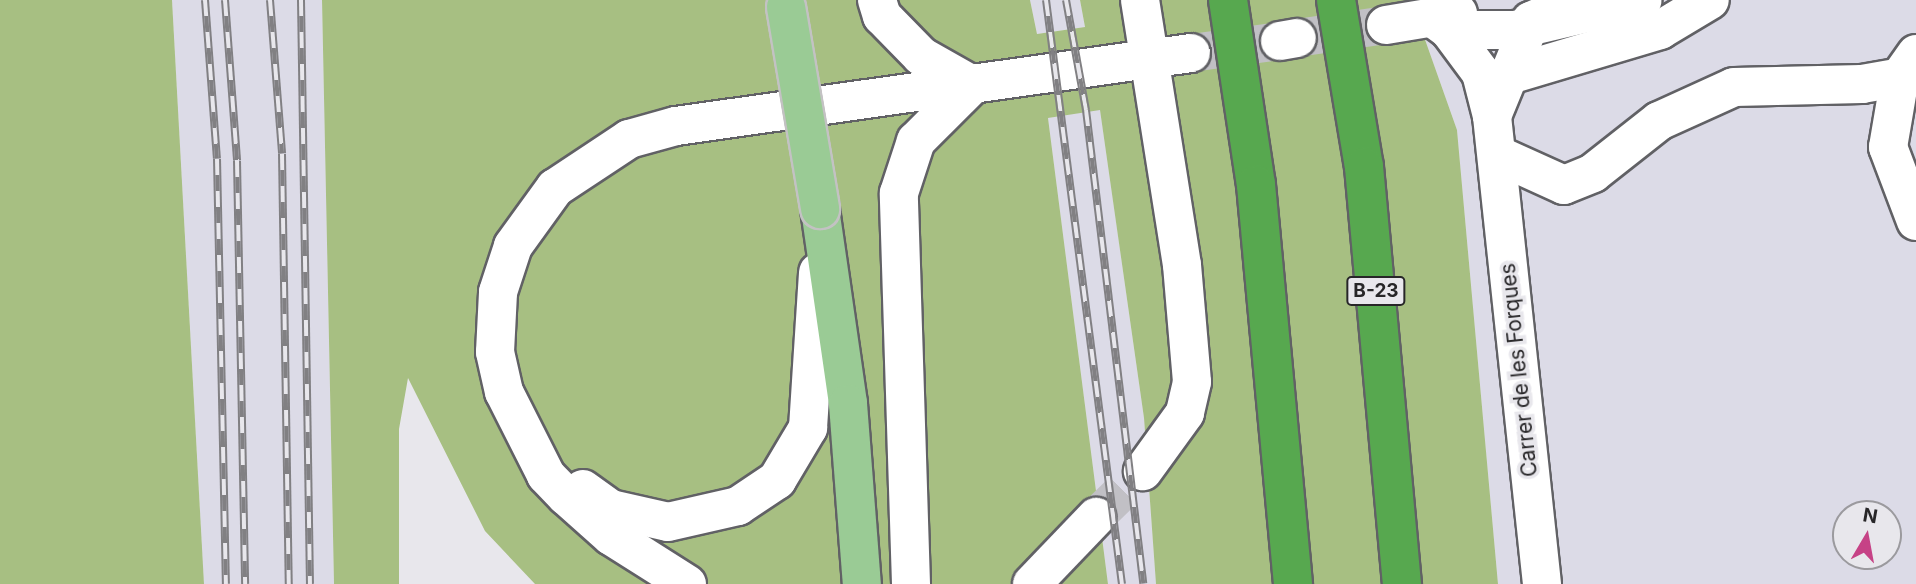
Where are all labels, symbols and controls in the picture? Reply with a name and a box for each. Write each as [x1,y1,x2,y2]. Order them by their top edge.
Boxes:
street label: Carrer de les Forques [1495,262,1543,478]
road number: B-23 [1346,276,1406,306]
north arrow [1832,500,1902,570]
text: N [1861,503,1880,528]

